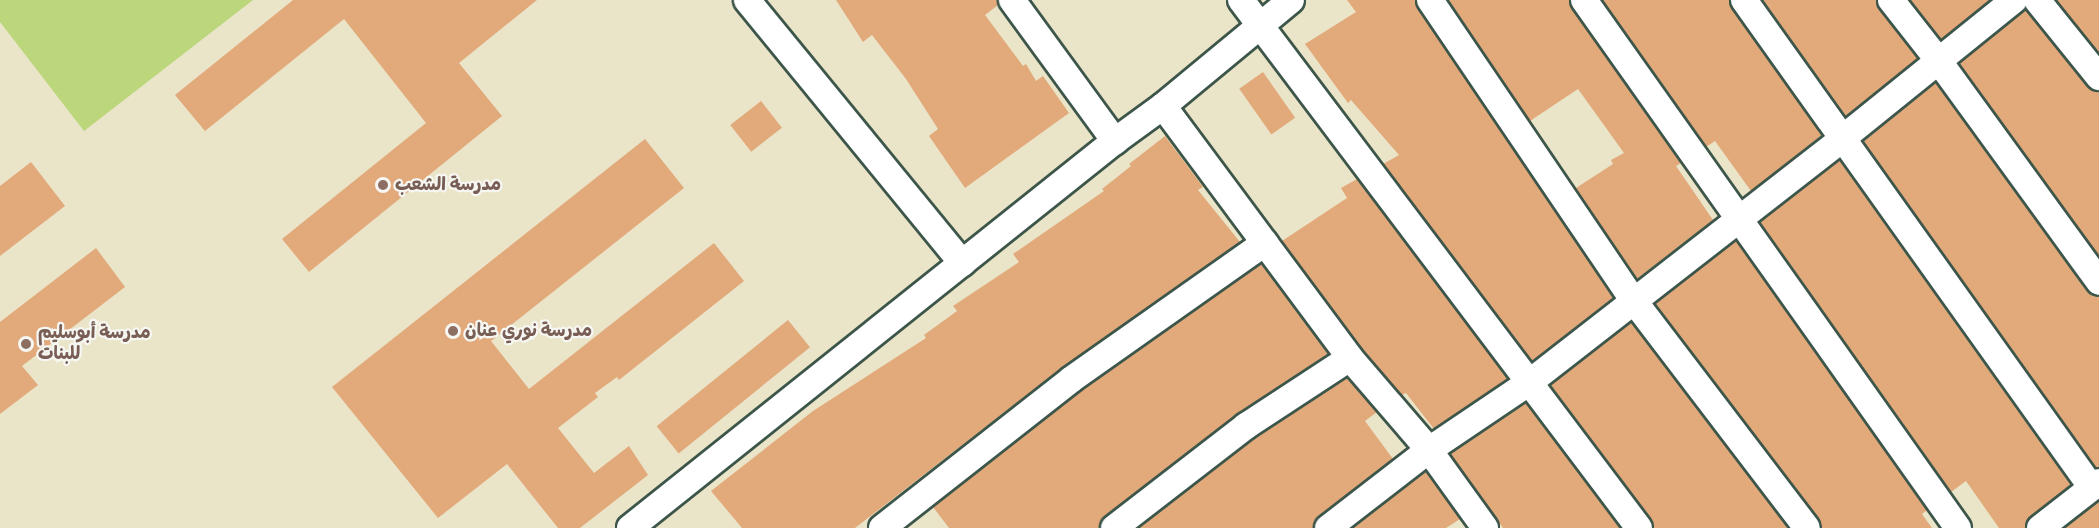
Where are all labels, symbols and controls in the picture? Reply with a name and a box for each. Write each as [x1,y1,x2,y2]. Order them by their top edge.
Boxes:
place label: مدرسة الشعب [395,174,501,196]
marker: مدرسة الشعب [376,178,390,192]
place label: مدرسة نوري عنان [465,320,592,342]
place label: مدرسة أبوسليم للبنات [38,323,151,366]
marker: مدرسة نوري عنان [446,324,460,338]
marker: مدرسة أبوسليم للبنات [19,337,33,351]

